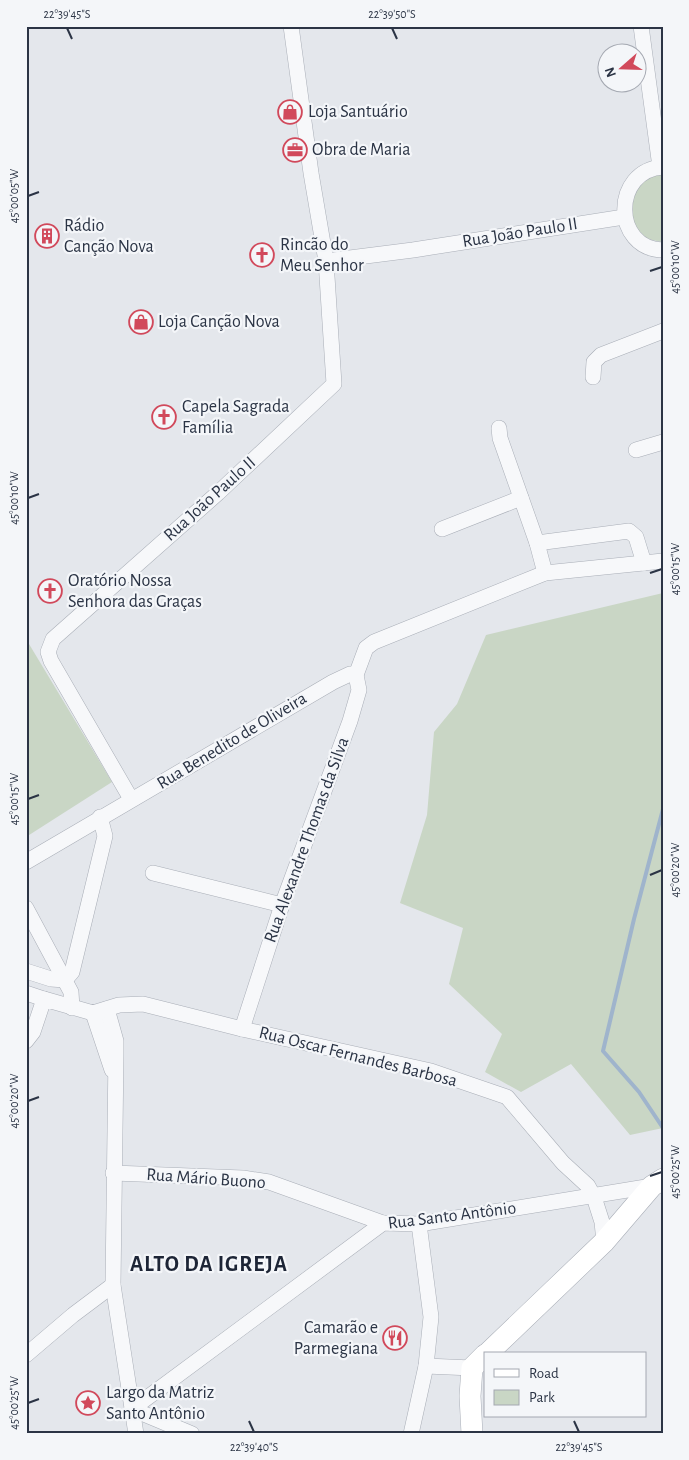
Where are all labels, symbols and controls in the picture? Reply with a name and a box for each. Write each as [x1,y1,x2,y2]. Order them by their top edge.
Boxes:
text: 22°39'45"S [44,8,91,20]
text: 22°39'50"S [368,8,416,20]
north arrow [596,42,646,92]
text: N [602,65,619,79]
shop icon: Loja Santuário [277,99,303,125]
place label: Loja Santuário [308,103,408,121]
office icon: Obra de Maria [282,137,308,163]
place label: Obra de Maria [312,141,411,159]
text: 45°00'05"W [8,168,20,223]
street label: Rua João Paulo II [461,215,579,251]
place label: Rádio Canção Nova [64,217,154,256]
building icon: Rádio Canção Nova [34,223,60,249]
place label: Rincão do Meu Senhor [280,236,364,275]
text: 45°00'10"W [669,240,681,294]
church icon: Rincão do Meu Senhor [249,242,275,268]
shop icon: Loja Canção Nova [128,309,154,335]
place label: Loja Canção Nova [158,313,280,331]
place label: Capela Sagrada Família [182,398,290,437]
church icon: Capela Sagrada Família [151,404,177,430]
street label: Rua João Paulo II [161,453,259,545]
text: 45°00'10"W [8,471,20,525]
text: 45°00'15"W [669,543,681,595]
place label: Oratório Nossa Senhora das Graças [68,572,202,611]
church icon: Oratório Nossa Senhora das Graças [37,578,63,604]
street label: Rua Benedito de Oliveira [154,689,310,793]
street label: Rua Alexandre Thomas da Silva [261,735,353,945]
text: 45°00'15"W [8,773,20,825]
text: 45°00'20"W [669,842,681,898]
street label: Rua Oscar Fernandes Barbosa [257,1024,459,1090]
text: 45°00'20"W [8,1073,20,1129]
text: 45°00'25"W [669,1145,681,1199]
street label: Rua Mário Buono [146,1166,267,1192]
street label: Rua Santo Antônio [387,1199,517,1233]
district label: ALTO DA IGREJA [130,1253,288,1275]
place label: Camarão e Parmegiana [294,1319,378,1358]
restaurant icon: Camarão e Parmegiana [382,1325,408,1351]
legend [484,1352,646,1418]
text: Road [529,1366,559,1381]
text: 45°00'25"W [8,1376,20,1430]
place label: Largo da Matriz Santo Antônio [106,1384,214,1423]
place icon: Largo da Matriz Santo Antônio [75,1390,101,1416]
text: Park [529,1390,555,1405]
text: 22°39'40"S [230,1441,278,1453]
text: 22°39'45"S [556,1441,603,1453]

